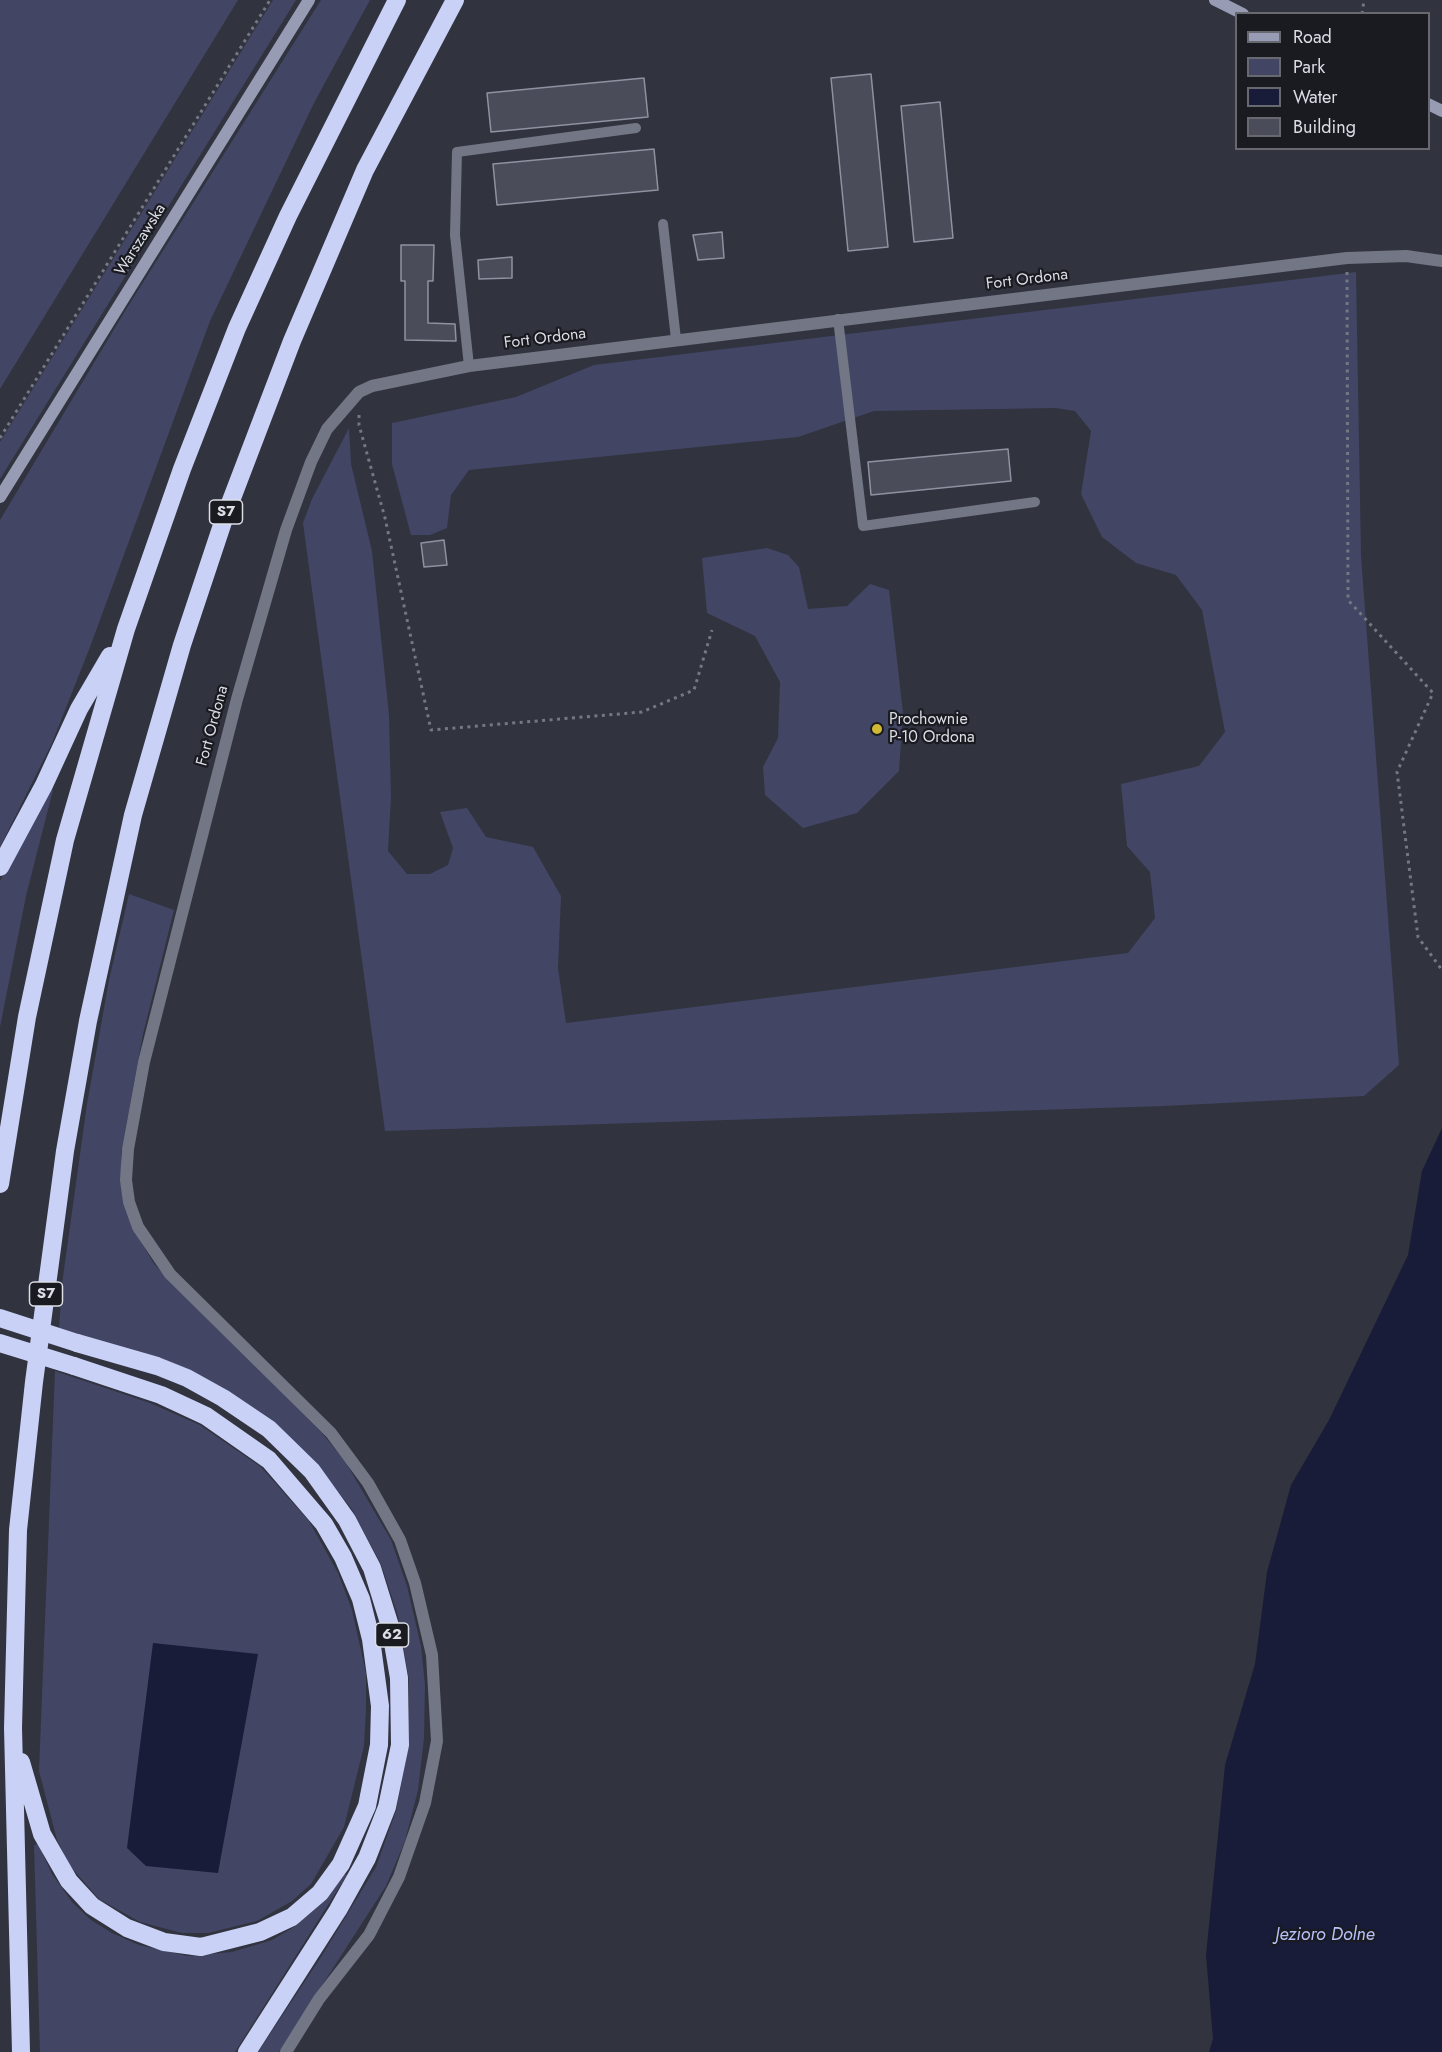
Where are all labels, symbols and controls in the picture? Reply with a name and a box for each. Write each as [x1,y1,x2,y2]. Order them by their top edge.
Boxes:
legend [1235,12,1430,150]
text: Road [1293,24,1332,50]
text: Park [1293,54,1325,80]
text: Water [1293,84,1337,110]
text: Building [1293,114,1356,140]
street label: Warszawska [111,201,171,279]
street label: Fort Ordona [985,265,1069,295]
street label: Fort Ordona [503,324,587,354]
road number: S7 [210,500,242,524]
street label: Fort Ordona [193,684,233,768]
place label: Prochownie P-10 Ordona [889,710,975,748]
marker: Prochownie P-10 Ordona [870,722,884,736]
road number: S7 [30,1282,63,1306]
road number: 62 [376,1623,408,1647]
water label: Jezioro Dolne [1275,1925,1375,1947]

